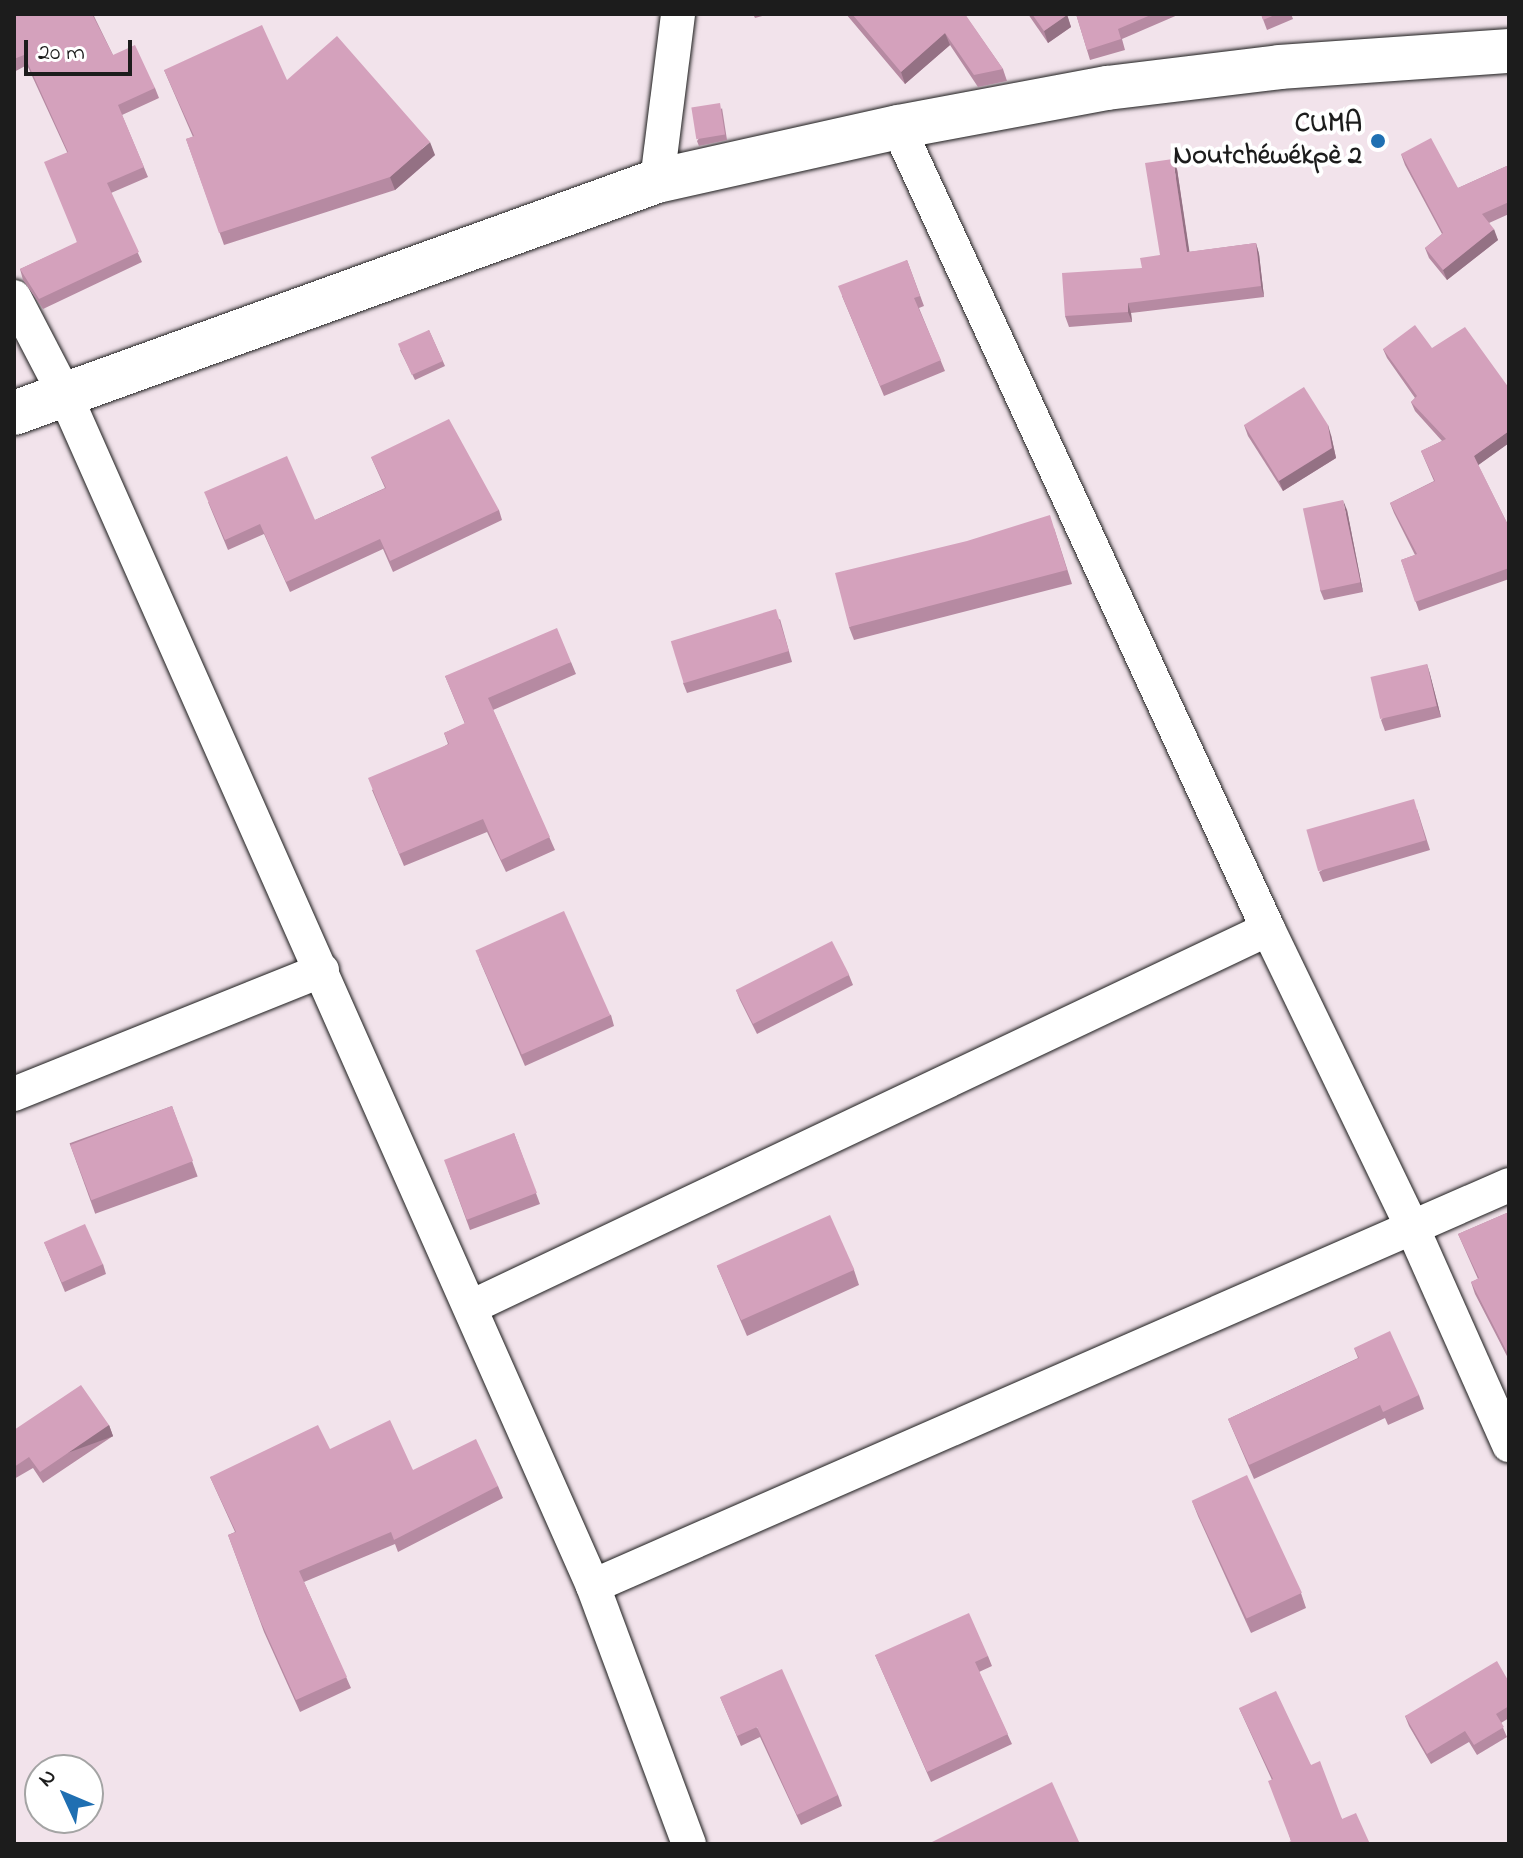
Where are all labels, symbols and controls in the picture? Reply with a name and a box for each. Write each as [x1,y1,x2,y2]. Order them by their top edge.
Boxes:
scale bar [28,24,136,74]
text: 20 m [38,36,85,71]
place label: CUMA Noutchéwékpè 2 [1173,108,1362,174]
marker: CUMA Noutchéwékpè 2 [1369,132,1387,150]
north arrow [24,1754,104,1834]
text: N [31,1762,65,1795]

